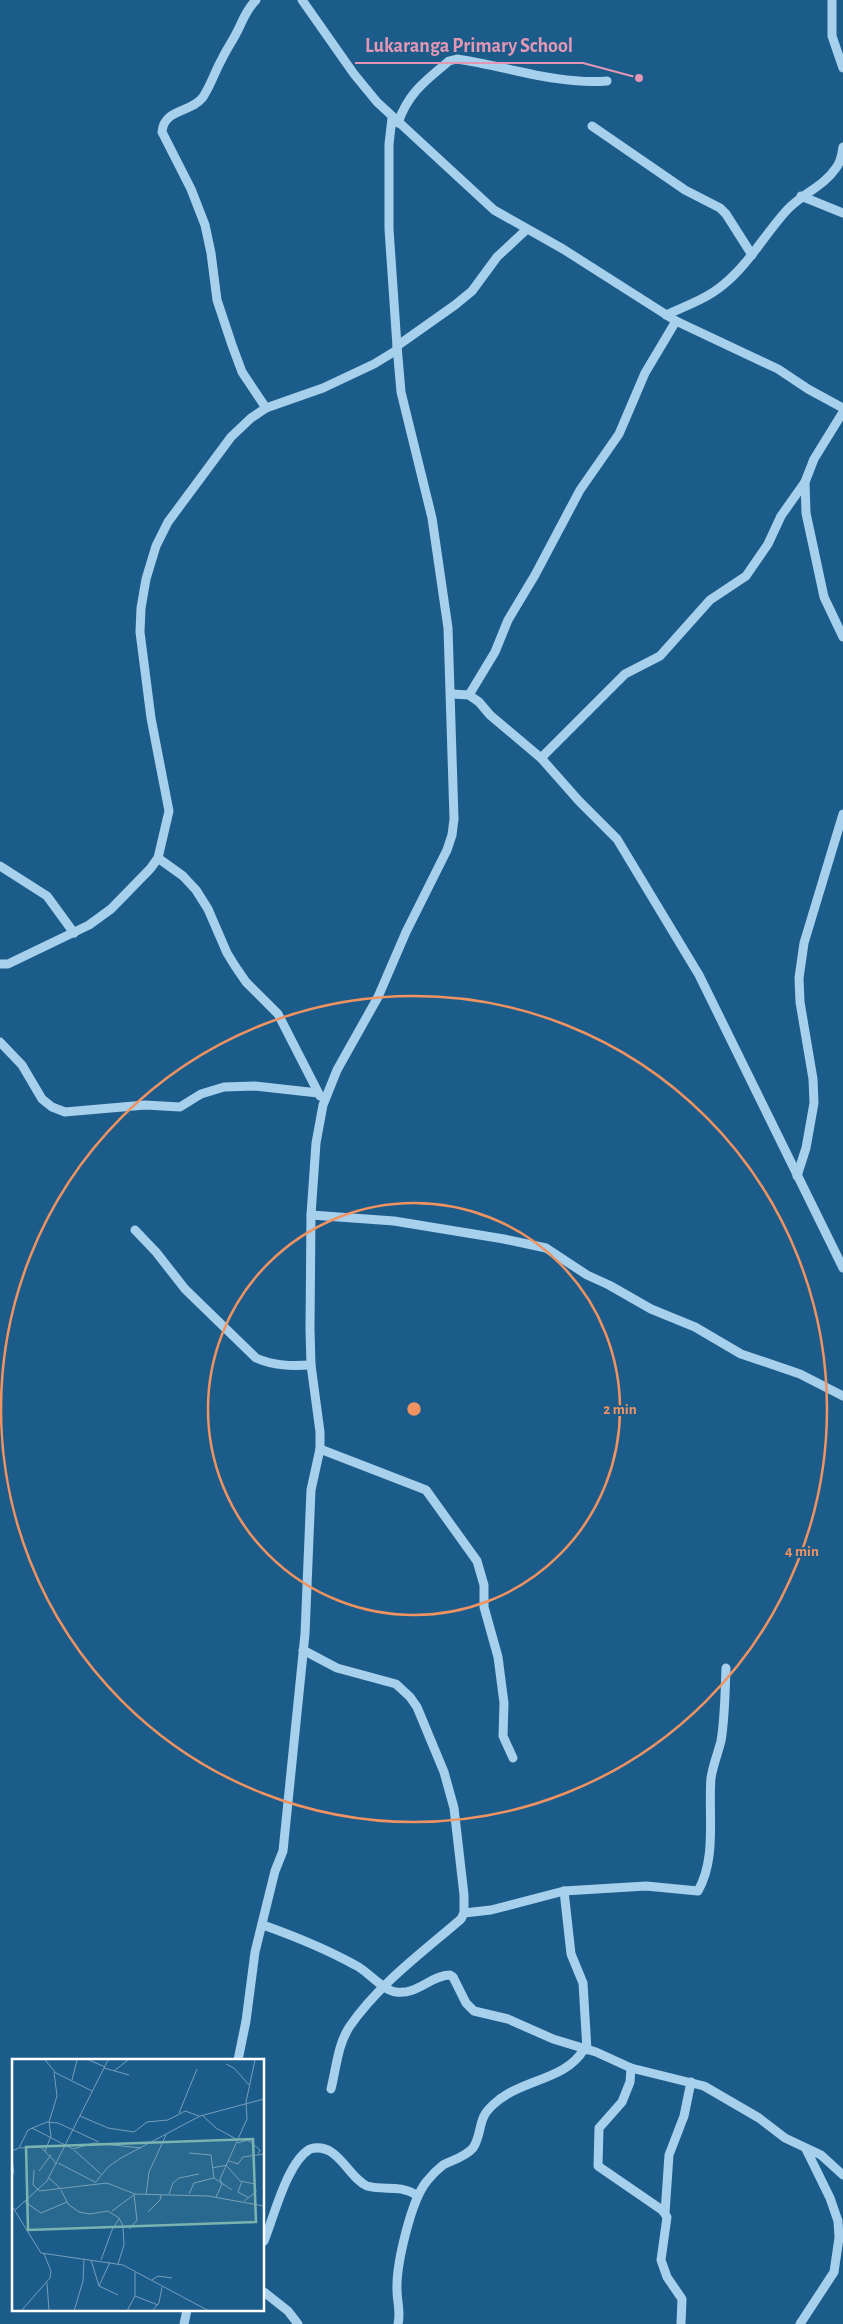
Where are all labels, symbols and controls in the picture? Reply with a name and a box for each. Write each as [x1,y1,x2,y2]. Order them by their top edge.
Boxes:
callout: Lukaranga Primary School [355,28,583,63]
text: Lukaranga Primary School [365,36,573,56]
centre of rings [405,1400,423,1418]
text: 2 min [603,1402,637,1417]
text: 4 min [785,1544,819,1559]
inset map [12,2059,265,2312]

